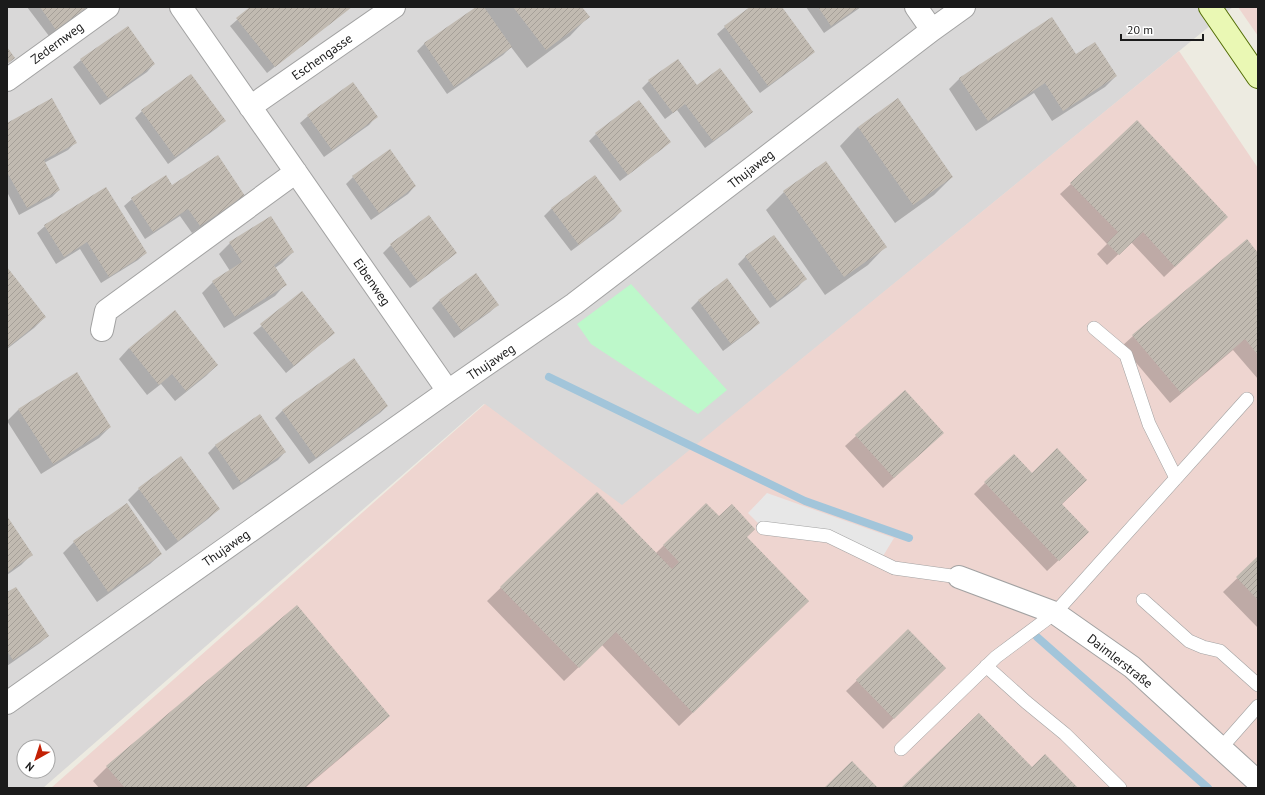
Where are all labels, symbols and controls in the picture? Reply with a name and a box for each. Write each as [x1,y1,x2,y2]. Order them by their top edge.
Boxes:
scale bar [1121,16,1203,42]
street label: Zedernweg [27,18,87,68]
text: 20 m [1127,22,1153,37]
street label: Eschengasse [288,30,356,84]
street label: Thujaweg [724,146,778,192]
street label: Eibenweg [350,255,394,309]
street label: Thujaweg [464,340,518,384]
street label: Thujaweg [199,526,253,570]
street label: Daimlerstraße [1084,630,1156,692]
north arrow [16,739,56,779]
text: N [22,759,37,774]

